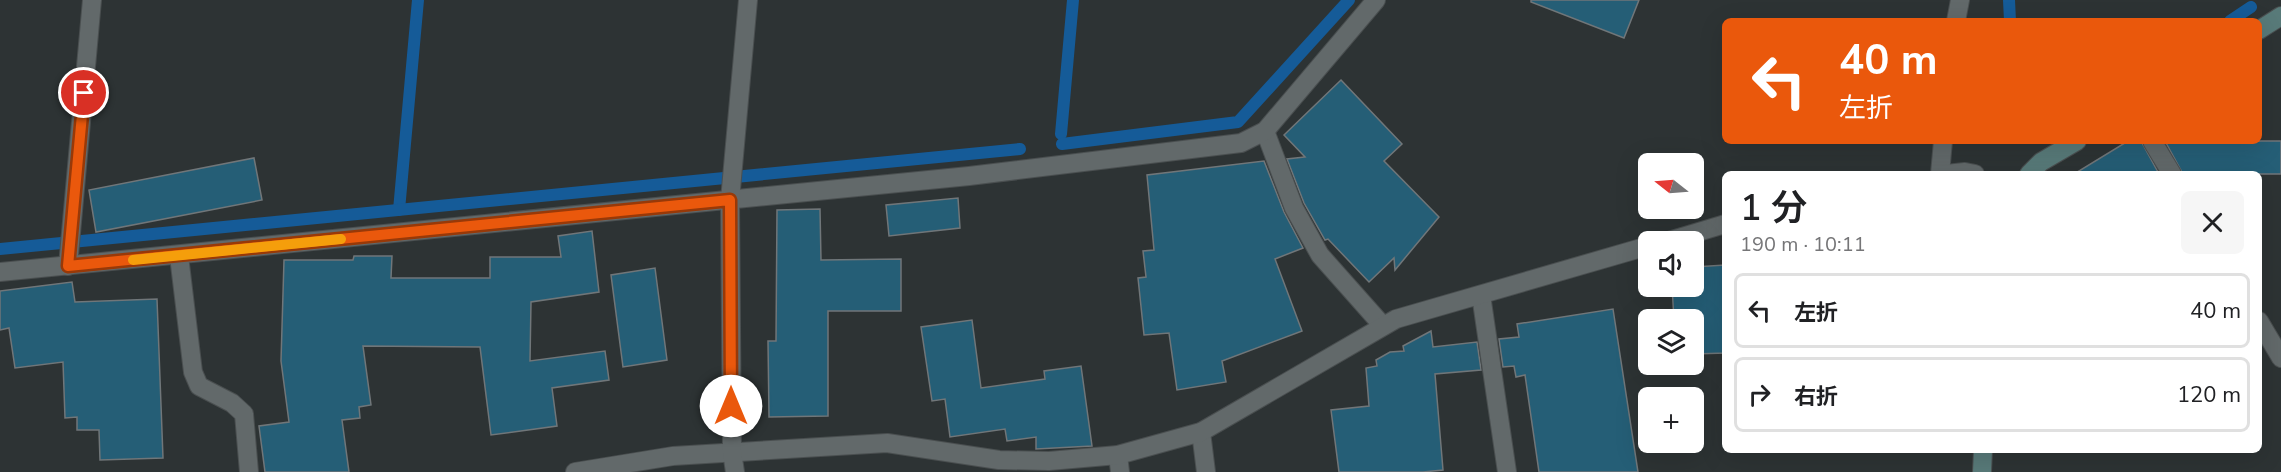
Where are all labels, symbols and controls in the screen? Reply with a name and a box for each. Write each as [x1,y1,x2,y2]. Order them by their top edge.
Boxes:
text: 40 m [1839,32,1938,89]
icon: left [1740,42,1818,120]
pin [58,67,109,118]
icon: arrive [67,76,100,109]
text: 左折 [1839,90,1893,127]
north arrow [1638,153,1704,219]
map controls [1638,153,1704,453]
text: 1 分 [1740,184,1807,233]
button: close [2181,191,2244,254]
button: sound [1638,231,1704,297]
text: 190 m · 10:11 [1740,231,1866,258]
icon: left [1743,294,1776,327]
text: 40 m [2190,296,2241,326]
text: 左折 [1794,298,1838,328]
button: layers [1638,309,1704,375]
position arrow [699,374,763,438]
icon: right [1743,378,1776,411]
text: 120 m [2177,380,2241,410]
text: 右折 [1794,382,1838,412]
button: + [1638,387,1704,453]

